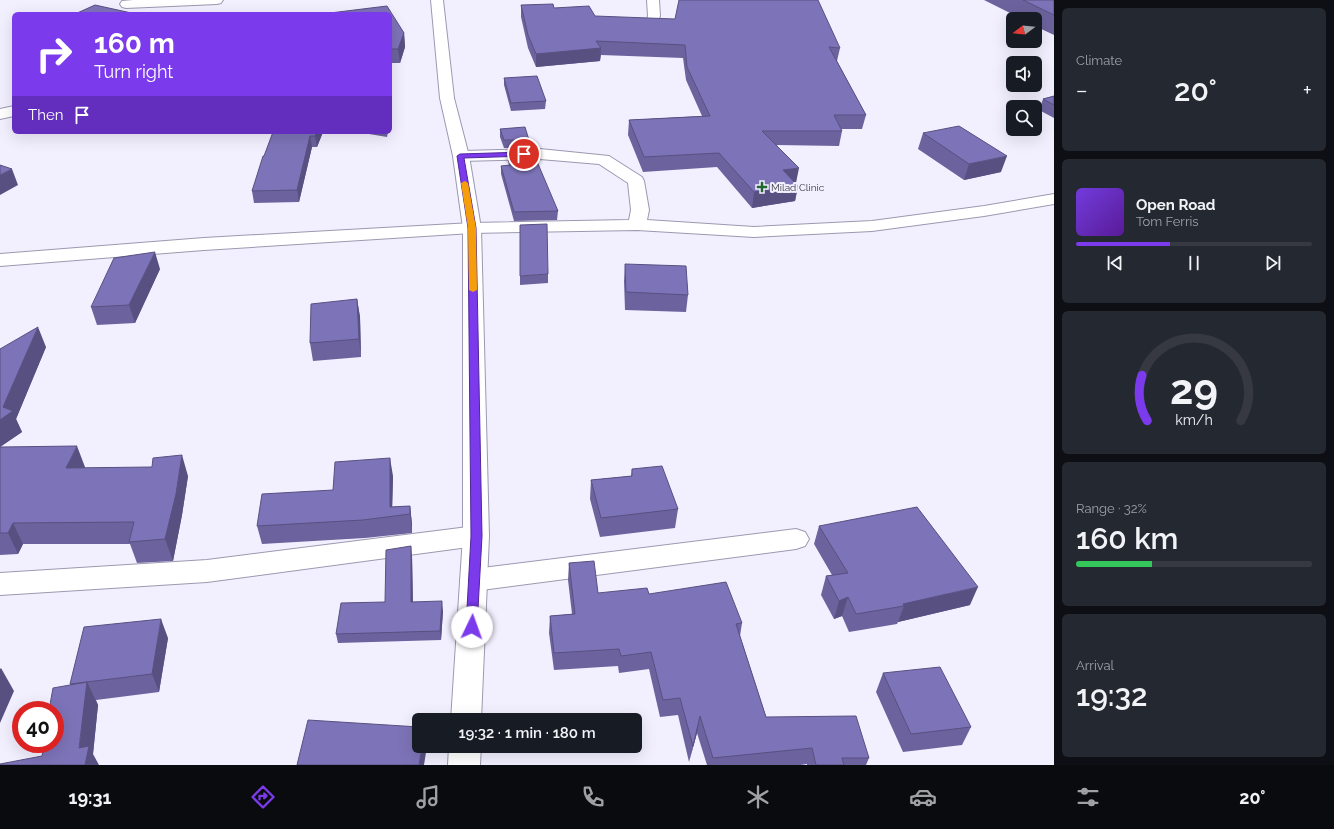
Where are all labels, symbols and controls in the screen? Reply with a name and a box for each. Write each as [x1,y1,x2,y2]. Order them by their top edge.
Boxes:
north arrow [1006,12,1042,48]
map controls [1006,12,1042,136]
text: 160 m [94,27,175,60]
icon: right [28,28,80,80]
text: Climate [1076,53,1122,68]
button: sound [1006,56,1042,92]
text: Turn right [94,61,173,82]
text: 20° [1174,73,1217,108]
text: − [1076,77,1088,103]
text: + [1303,77,1312,103]
button: search [1006,100,1042,136]
icon: arrive [71,104,93,126]
text: Then [28,106,63,124]
pin [507,137,541,171]
icon: arrive [513,143,535,165]
marker: Milad Clinic [756,181,768,193]
place label: Milad Clinic [771,182,825,193]
text: Open Road [1136,196,1216,214]
text: Tom Ferris [1136,214,1199,229]
icon: previous [1104,252,1126,274]
icon: pause [1183,252,1205,274]
icon: next [1262,252,1284,274]
text: 29 [1170,364,1218,413]
text: km/h [1175,411,1213,427]
text: Range · 32% [1076,501,1147,516]
text: 160 km [1076,521,1178,556]
position arrow [451,606,493,648]
text: Arrival [1076,658,1114,673]
text: 19:32 [1076,678,1147,713]
speed limit sign: 40 [12,701,64,753]
text: 19:32 · 1 min · 180 m [458,724,596,742]
icon: directions [249,783,277,811]
icon: music [414,783,442,811]
icon: phone [579,783,607,811]
icon: climate [744,783,772,811]
icon: car [909,783,937,811]
icon: filters [1074,783,1102,811]
text: 19:31 [69,787,111,808]
text: 20° [1239,787,1265,808]

